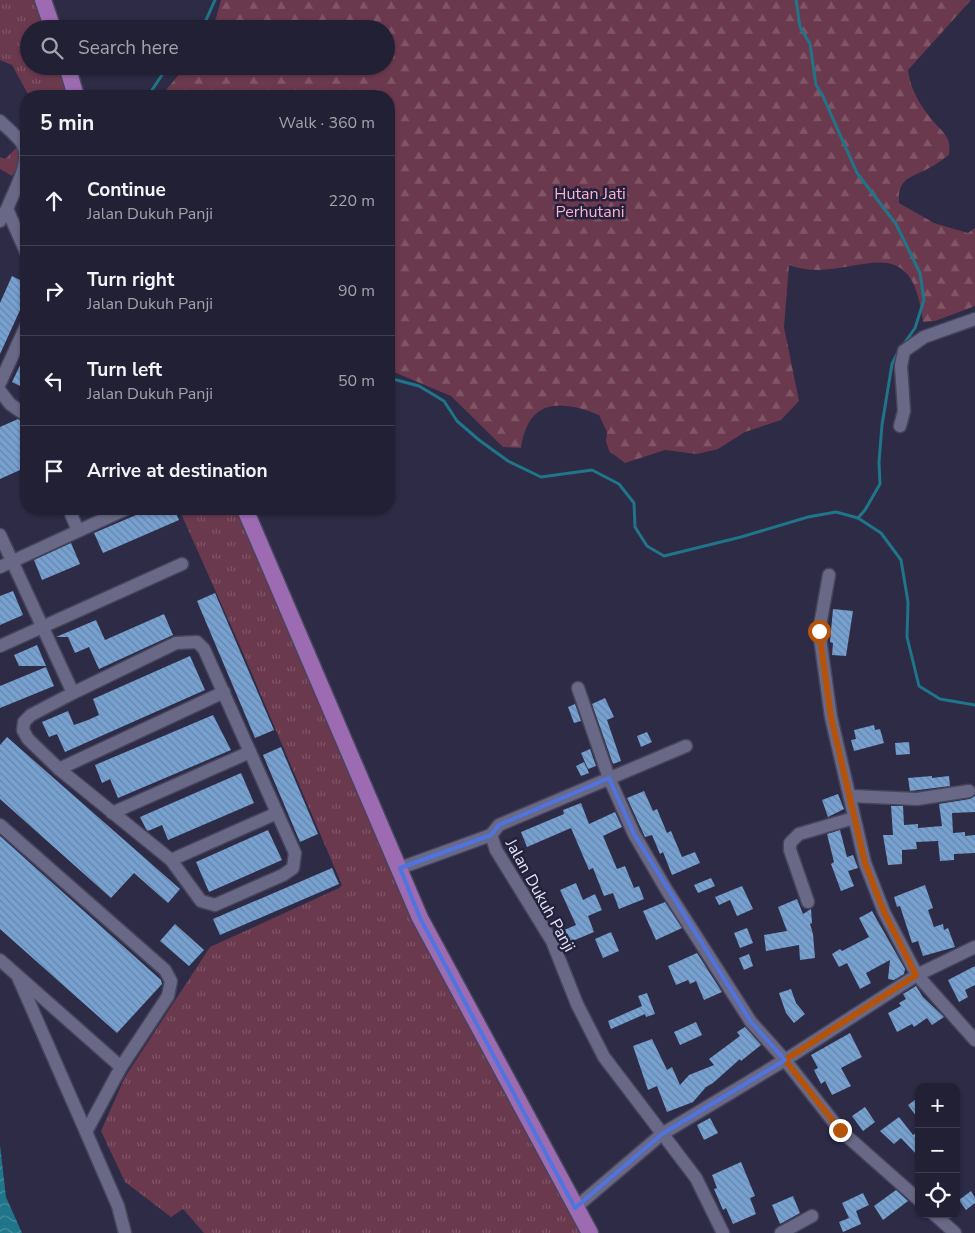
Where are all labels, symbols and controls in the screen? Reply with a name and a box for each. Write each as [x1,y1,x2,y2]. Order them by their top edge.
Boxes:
search box [20,20,395,75]
icon: search [38,34,66,62]
text: Search here [78,35,179,61]
text: 5 min [40,109,94,137]
text: Walk · 360 m [279,112,375,134]
text: Continue [87,177,166,203]
park label: Hutan Jati Perhutani [554,183,626,223]
icon: ahead [40,187,68,215]
text: 220 m [328,190,375,212]
text: Jalan Dukuh Panji [87,203,213,225]
text: Turn right [87,267,174,293]
icon: right [40,277,68,305]
text: 90 m [338,280,375,302]
text: Jalan Dukuh Panji [87,293,213,315]
text: Turn left [87,357,162,383]
icon: left [40,367,68,395]
text: 50 m [338,370,375,392]
text: Jalan Dukuh Panji [87,383,213,405]
icon: arrive [40,457,68,485]
text: Arrive at destination [87,458,268,484]
route start [808,620,831,643]
street label: Jalan Dukuh Panji [499,834,580,956]
map controls [915,1083,960,1218]
button: + [915,1083,960,1128]
route end [829,1119,852,1142]
button: − [915,1128,960,1173]
button: locate [915,1173,960,1218]

